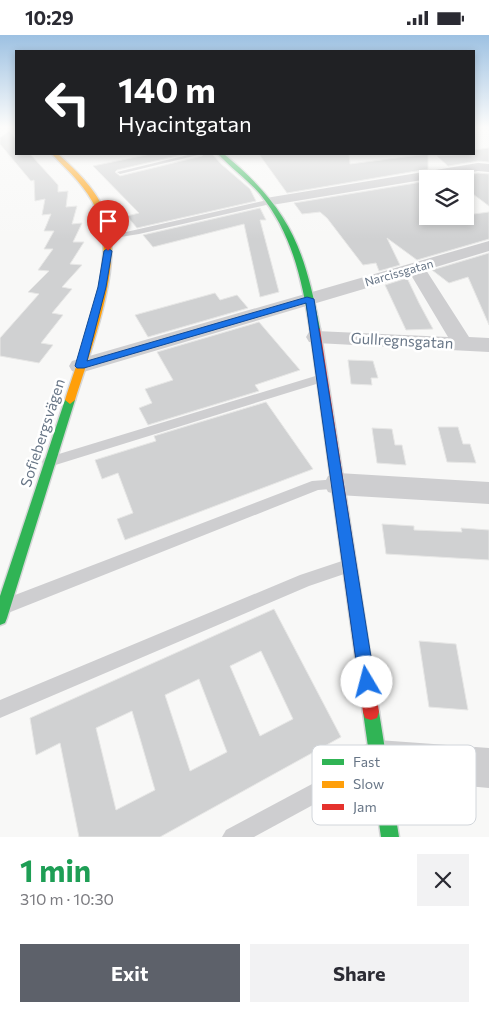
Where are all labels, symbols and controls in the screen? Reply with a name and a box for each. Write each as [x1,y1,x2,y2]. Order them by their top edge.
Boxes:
text: 10:29 [25,6,74,29]
text: 140 m [118,67,216,110]
icon: left [35,70,100,135]
text: Hyacintgatan [118,110,252,137]
map controls [419,170,474,225]
button: layers [419,170,474,225]
pin [87,200,129,251]
icon: arrive [94,207,122,235]
street label: Narcissgatan [363,256,435,288]
street label: Gullregnsgatan [350,328,454,352]
street label: Sofiebergsvägen [16,376,68,489]
position arrow [340,655,392,707]
legend [312,745,476,825]
text: Fast [353,753,380,770]
text: Slow [353,775,384,792]
text: Jam [353,798,377,815]
text: 1 min [20,851,91,888]
button: close [417,854,469,906]
text: 310 m · 10:30 [20,889,114,908]
button: Exit [20,944,240,1002]
button: Share [250,944,469,1002]

